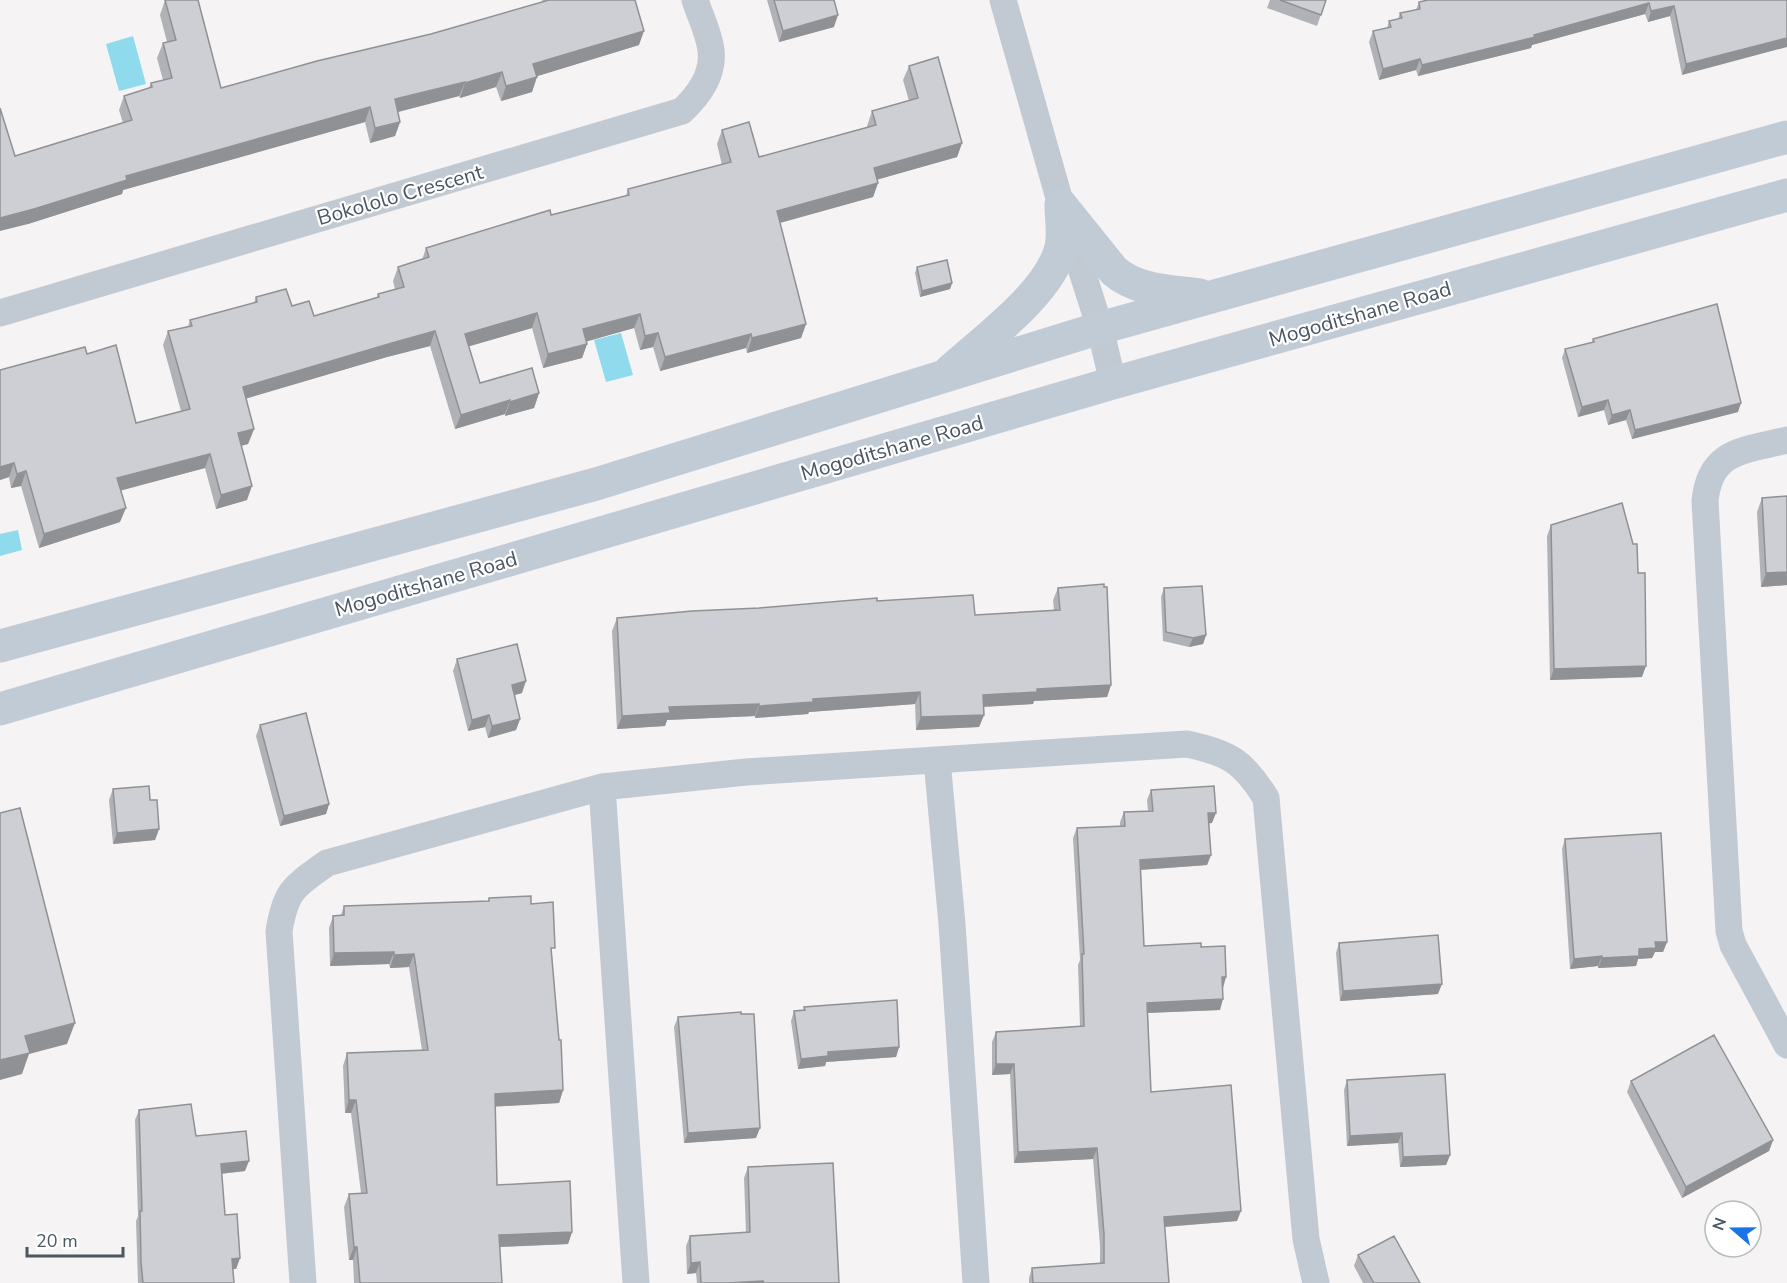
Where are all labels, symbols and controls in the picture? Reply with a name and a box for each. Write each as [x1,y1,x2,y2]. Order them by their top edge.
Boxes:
street label: Bokololo Crescent [314,158,487,232]
street label: Mogoditshane Road [1265,275,1455,353]
street label: Mogoditshane Road [797,409,987,487]
street label: Mogoditshane Road [331,545,521,623]
north arrow [1703,1199,1763,1259]
text: N [1707,1215,1732,1234]
scale bar [27,1220,123,1258]
text: 20 m [36,1229,78,1253]

